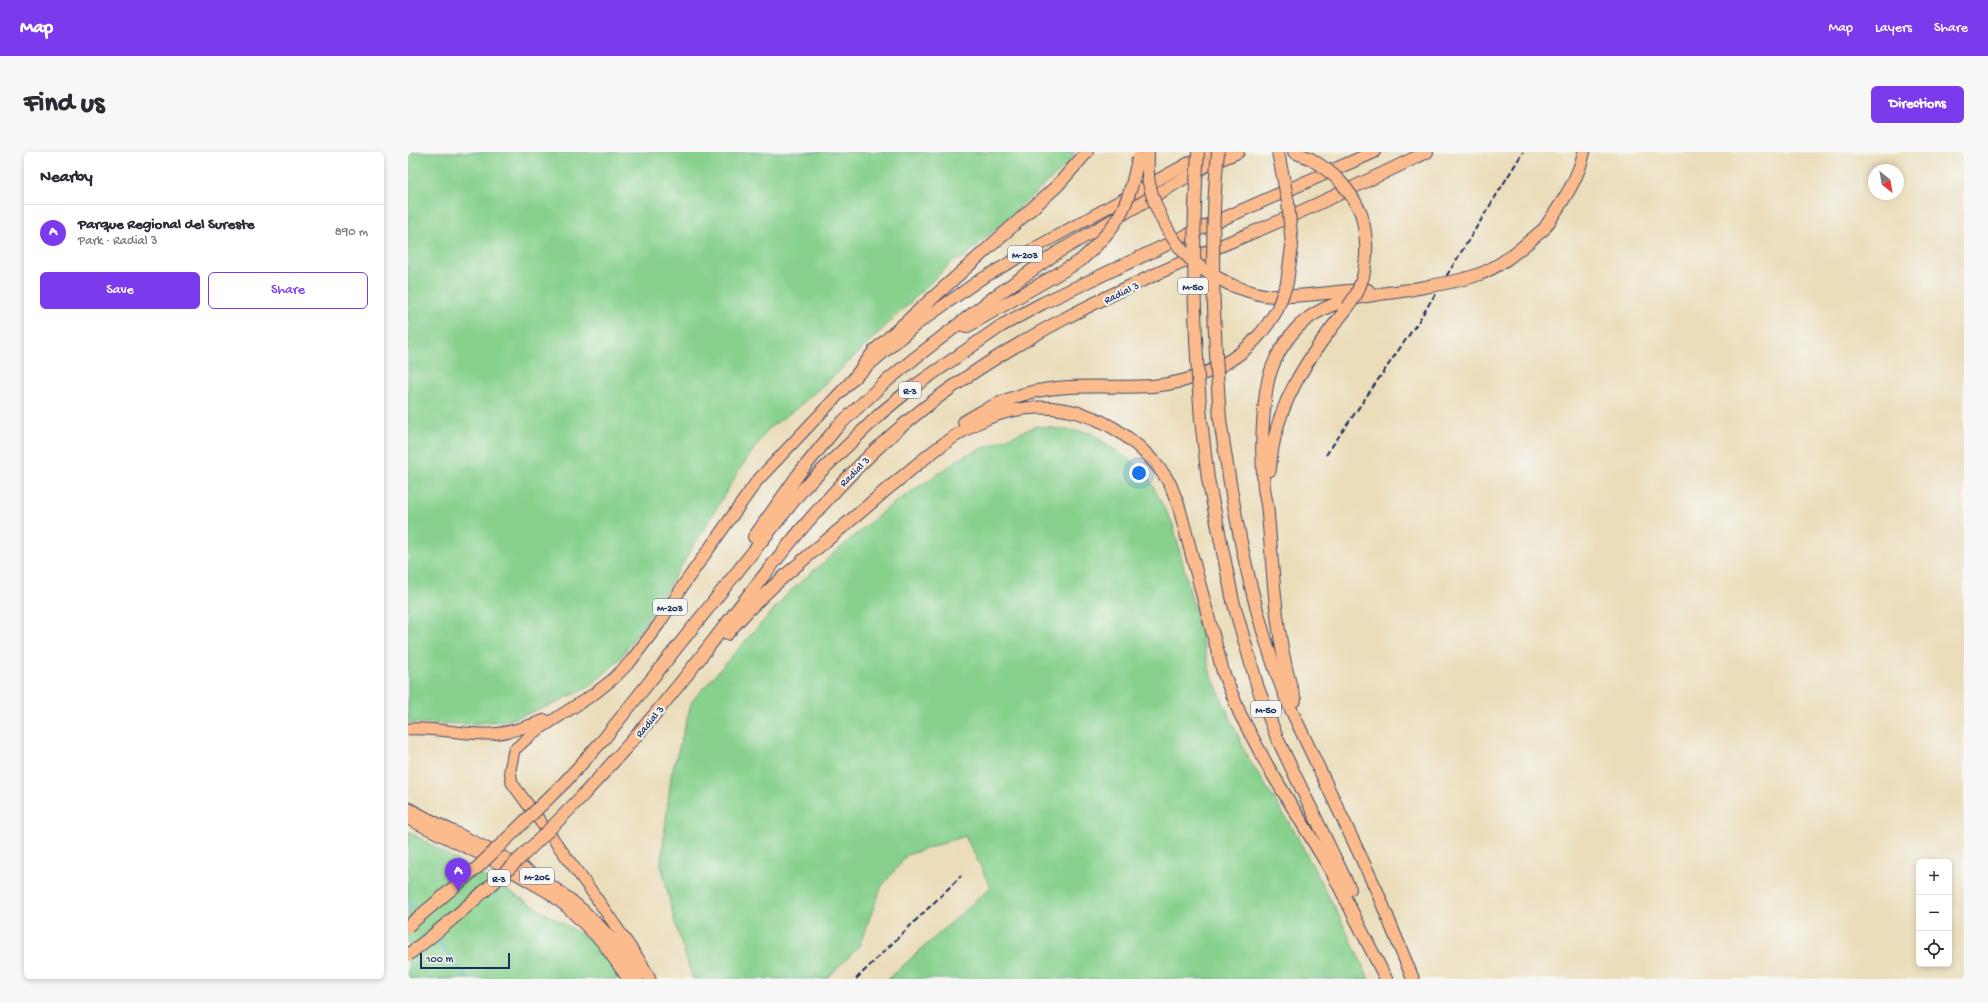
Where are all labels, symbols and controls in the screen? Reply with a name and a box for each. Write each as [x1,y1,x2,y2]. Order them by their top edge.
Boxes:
text: Map [20,17,53,40]
text: Map [1829,20,1853,37]
text: Layers [1875,20,1912,37]
text: Share [1934,20,1968,37]
button: Directions [1871,86,1964,123]
text: Find us [24,88,104,121]
north arrow [1868,164,1904,200]
text: Nearby [40,168,93,188]
text: Parque Regional del Sureste [78,216,255,234]
text: A [49,225,57,240]
text: 890 m [335,225,368,240]
text: Park · Radial 3 [78,234,157,249]
road number: M-203 [1008,246,1042,262]
button: Save [40,272,200,309]
button: Share [208,272,368,309]
road number: M-50 [1178,278,1208,294]
street label: Radial 3 [1102,280,1142,307]
road number: R-3 [899,382,921,398]
street label: Radial 3 [838,455,873,490]
your location [1129,463,1149,483]
road number: M-203 [653,599,687,615]
road number: M-50 [1251,701,1281,717]
street label: Radial 3 [634,704,667,741]
pin: A [445,858,471,891]
map controls [1916,859,1952,967]
button: + [1916,859,1952,895]
road number: M-206 [520,868,554,884]
road number: R-3 [488,870,510,886]
button: − [1916,895,1952,931]
button: locate [1916,931,1952,967]
scale bar [420,951,510,970]
text: 100 m [426,954,453,966]

